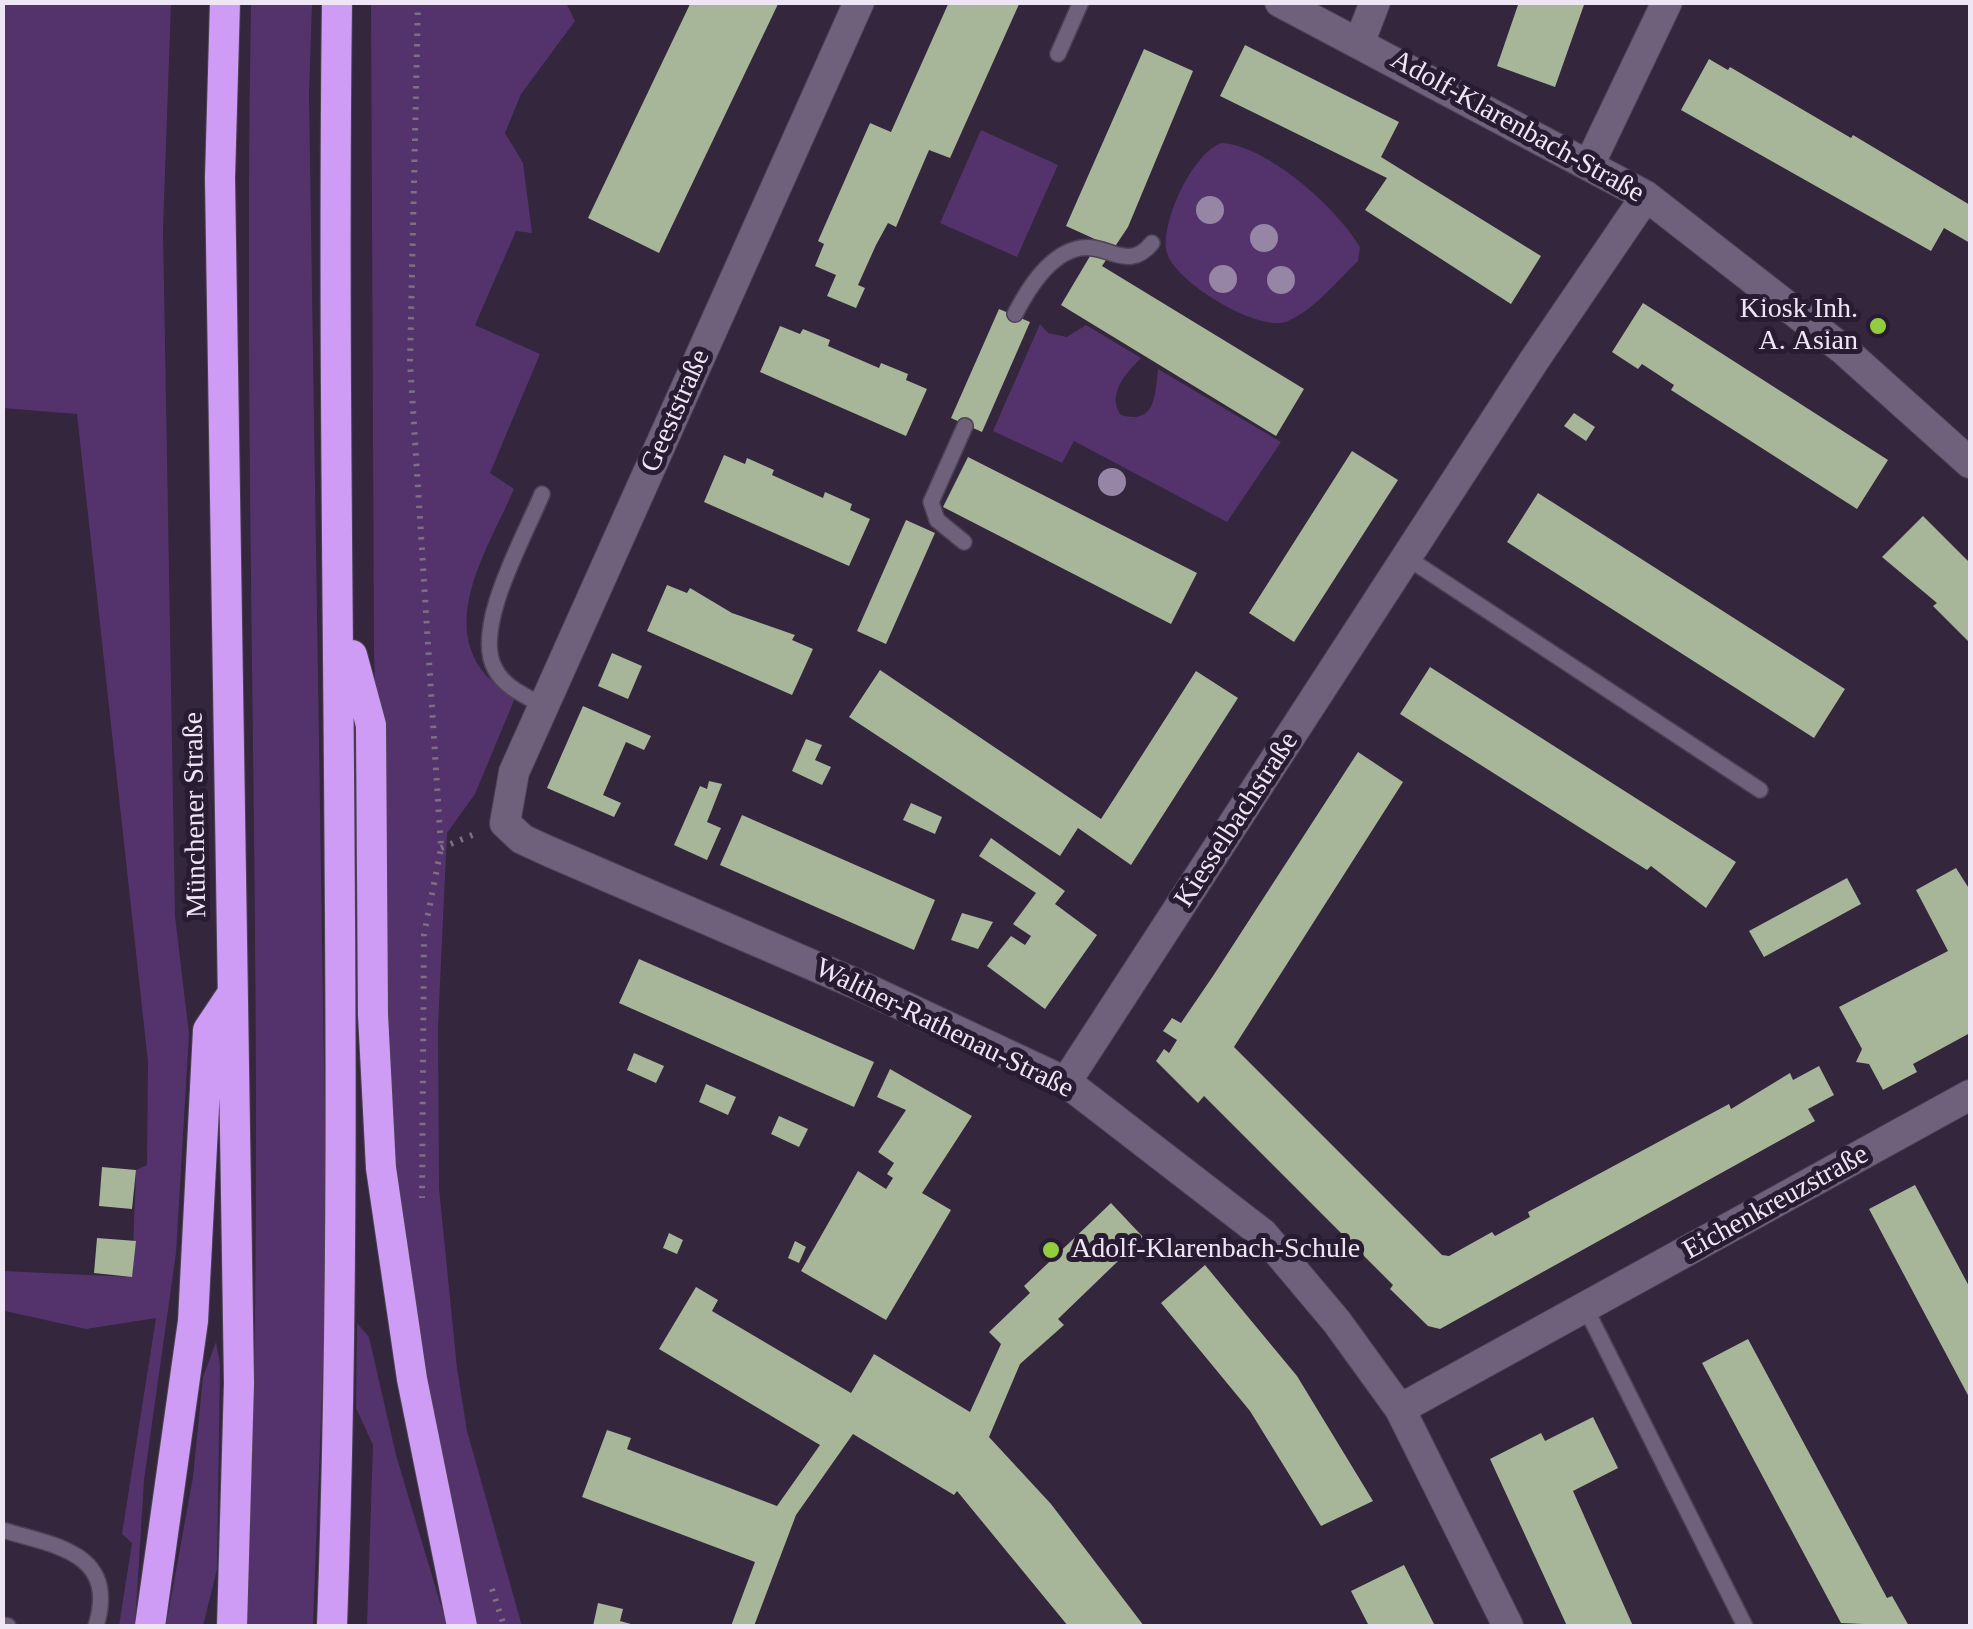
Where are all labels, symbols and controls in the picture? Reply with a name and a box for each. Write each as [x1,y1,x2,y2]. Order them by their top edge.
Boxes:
street label: Adolf-Klarenbach-Straße [1384,43,1650,211]
place label: Kiosk Inh. A. Asian [1740,293,1858,359]
marker: Kiosk Inh. A. Asian [1867,315,1889,337]
street label: Geeststraße [634,345,718,477]
street label: Münchener Straße [177,712,215,918]
street label: Kiesselbachstraße [1168,726,1306,914]
street label: Walther-Rathenau-Straße [809,952,1079,1106]
street label: Eichenkreuzstraße [1677,1138,1875,1268]
place label: Adolf-Klarenbach-Schule [1071,1233,1360,1267]
marker: Adolf-Klarenbach-Schule [1040,1239,1062,1261]

